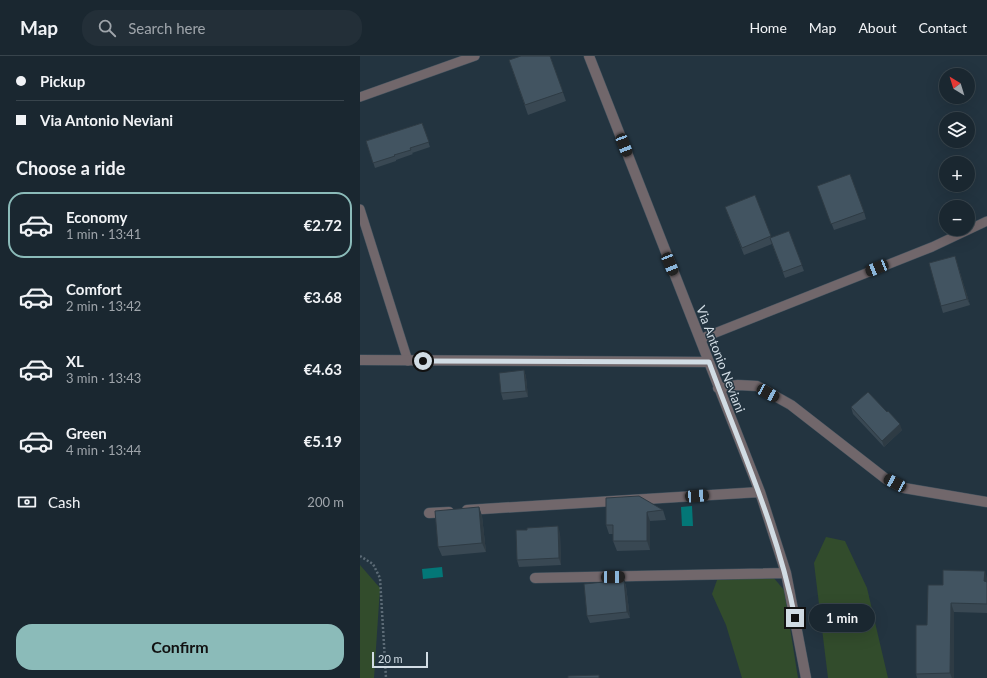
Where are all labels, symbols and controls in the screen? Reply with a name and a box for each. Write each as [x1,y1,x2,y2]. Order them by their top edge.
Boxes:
search box [82,10,362,46]
text: Map [20,16,58,39]
icon: search [96,17,118,39]
text: Search here [128,19,206,37]
text: Home [749,19,787,36]
text: Map [809,19,836,36]
text: About [858,19,896,36]
text: Contact [918,19,967,36]
north arrow [939,68,975,104]
map controls [939,68,975,236]
text: Pickup [40,72,85,90]
text: Via Antonio Neviani [40,111,173,129]
button: layers [939,112,975,148]
car [614,132,634,158]
button: + [939,156,975,192]
text: Choose a ride [16,157,125,179]
button: − [939,200,975,236]
icon: car [18,207,54,243]
text: Economy [66,208,127,226]
text: €2.72 [304,216,342,234]
text: 1 min · 13:41 [66,226,141,242]
car [660,251,680,277]
car [864,258,890,278]
icon: car [18,279,54,315]
text: Comfort [66,280,122,298]
text: €3.68 [304,288,342,306]
text: 2 min · 13:42 [66,298,141,314]
street label: Via Antonio Neviani [693,303,749,415]
icon: car [18,351,54,387]
text: XL [66,352,84,370]
route start [414,352,432,370]
text: €4.63 [304,360,342,378]
text: 3 min · 13:43 [66,370,141,386]
car [755,382,781,404]
icon: car [18,423,54,459]
text: Green [66,424,107,442]
text: €5.19 [304,432,342,450]
text: 4 min · 13:44 [66,442,141,458]
car [882,472,908,494]
car [685,489,709,503]
icon: cash [16,491,38,513]
text: Cash [48,493,80,511]
text: 200 m [307,494,344,510]
car [601,571,625,583]
callout: 1 min [809,604,875,632]
route end [786,609,804,627]
text: 1 min [826,610,858,626]
button: Confirm [16,624,344,670]
scale bar [372,650,428,669]
text: 20 m [378,652,403,665]

